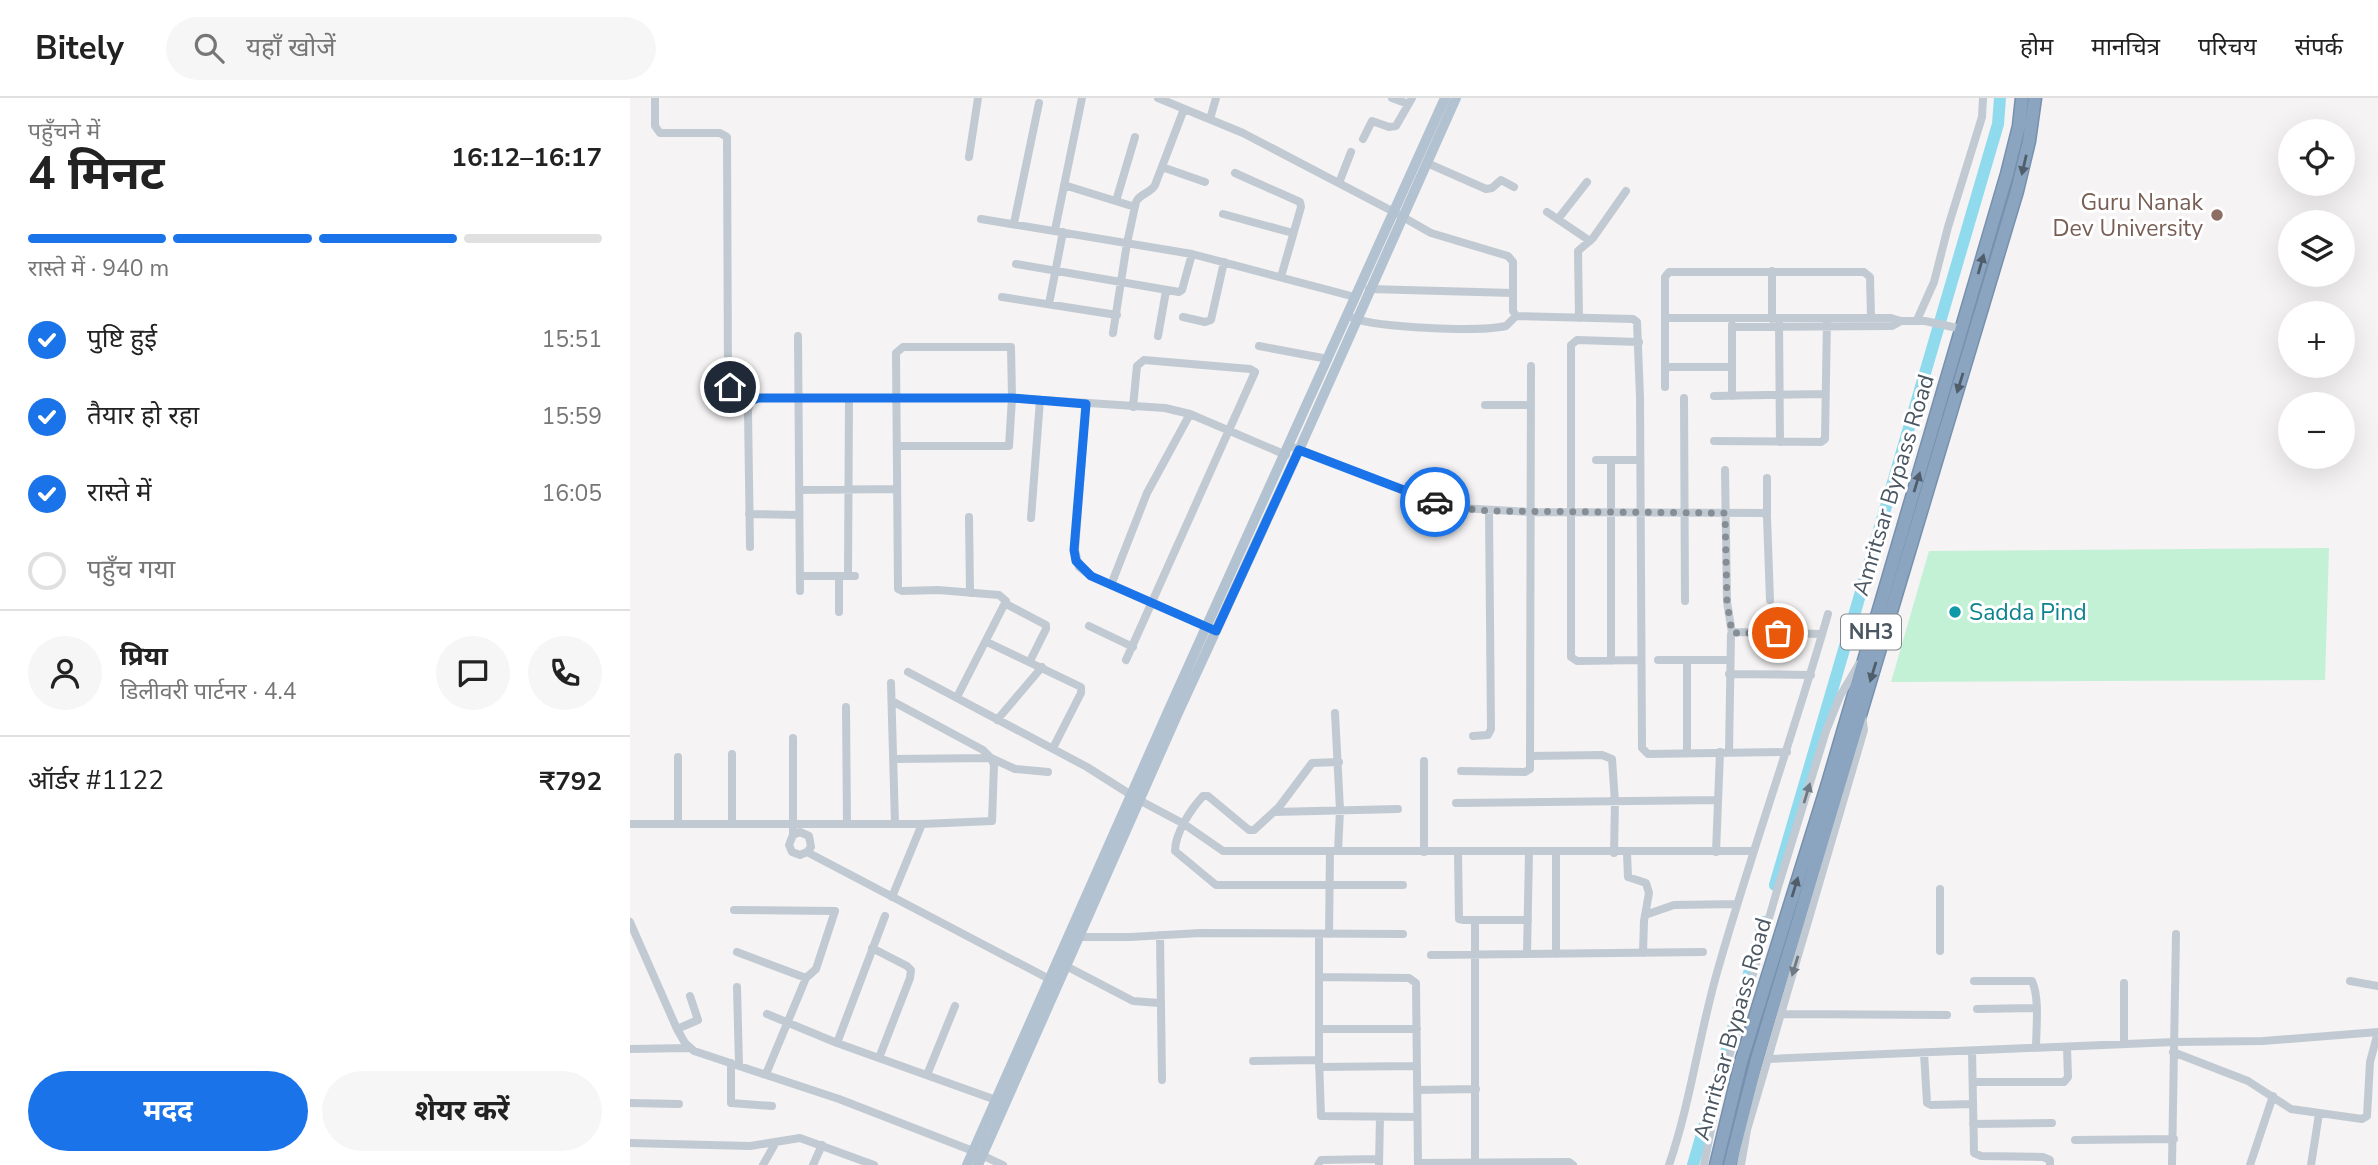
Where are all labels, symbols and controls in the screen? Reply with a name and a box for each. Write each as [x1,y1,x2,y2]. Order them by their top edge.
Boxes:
search box [166,17,656,80]
text: Bitely [35,26,124,71]
icon: search [190,29,228,67]
text: यहाँ खोजें [246,30,336,65]
text: होम [2020,31,2053,63]
text: मानचित्र [2091,31,2160,63]
text: परिचय [2198,31,2257,63]
text: संपर्क [2295,31,2343,63]
text: पहुँचने में [28,116,100,147]
map controls [2278,119,2355,469]
button: locate [2278,119,2355,196]
text: 16:12–16:17 [451,140,602,175]
text: 4 मिनट [28,142,165,205]
one-way arrow [2018,154,2029,176]
place label: Guru Nanak Dev University [2052,187,2203,244]
marker: Guru Nanak Dev University [2209,207,2225,223]
button: layers [2278,210,2355,287]
text: रास्ते में · 940 m [28,253,169,284]
one-way arrow [1976,253,1986,274]
button: + [2278,301,2355,378]
icon: check [28,321,66,359]
text: पुष्टि हुई [87,321,157,356]
text: 15:51 [542,324,602,355]
pin [700,357,760,417]
icon: home [711,368,749,406]
street label: Amritsar Bypass Road [1845,371,1942,600]
one-way arrow [1954,373,1964,394]
button: − [2278,392,2355,469]
icon: check [28,398,66,436]
text: तैयार हो रहा [87,398,199,433]
text: 15:59 [542,401,602,432]
courier [1400,467,1470,537]
one-way arrow [1912,471,1922,492]
icon: check [28,475,66,513]
text: रास्ते में [87,475,152,510]
text: 16:05 [542,478,602,509]
icon: car [1416,483,1454,521]
text: पहुँच गया [87,552,175,587]
place label: Sadda Pind [1969,597,2087,628]
pin [1748,603,1808,663]
marker: Sadda Pind [1947,604,1963,620]
icon: bag [1759,614,1797,652]
road number: NH3 [1841,614,1901,650]
button: person [28,636,102,710]
button: chat [436,636,510,710]
button: phone [528,636,602,710]
text: प्रिया [120,639,168,674]
one-way arrow [1868,661,1878,682]
text: डिलीवरी पार्टनर · 4.4 [120,676,297,707]
text: ऑर्डर #1122 [28,763,164,798]
text: ₹792 [540,764,602,799]
one-way arrow [1803,782,1813,803]
one-way arrow [1790,877,1801,898]
street label: Amritsar Bypass Road [1686,914,1779,1144]
one-way arrow [1790,956,1800,977]
button: मदद [28,1071,308,1151]
button: शेयर करें [322,1071,602,1151]

